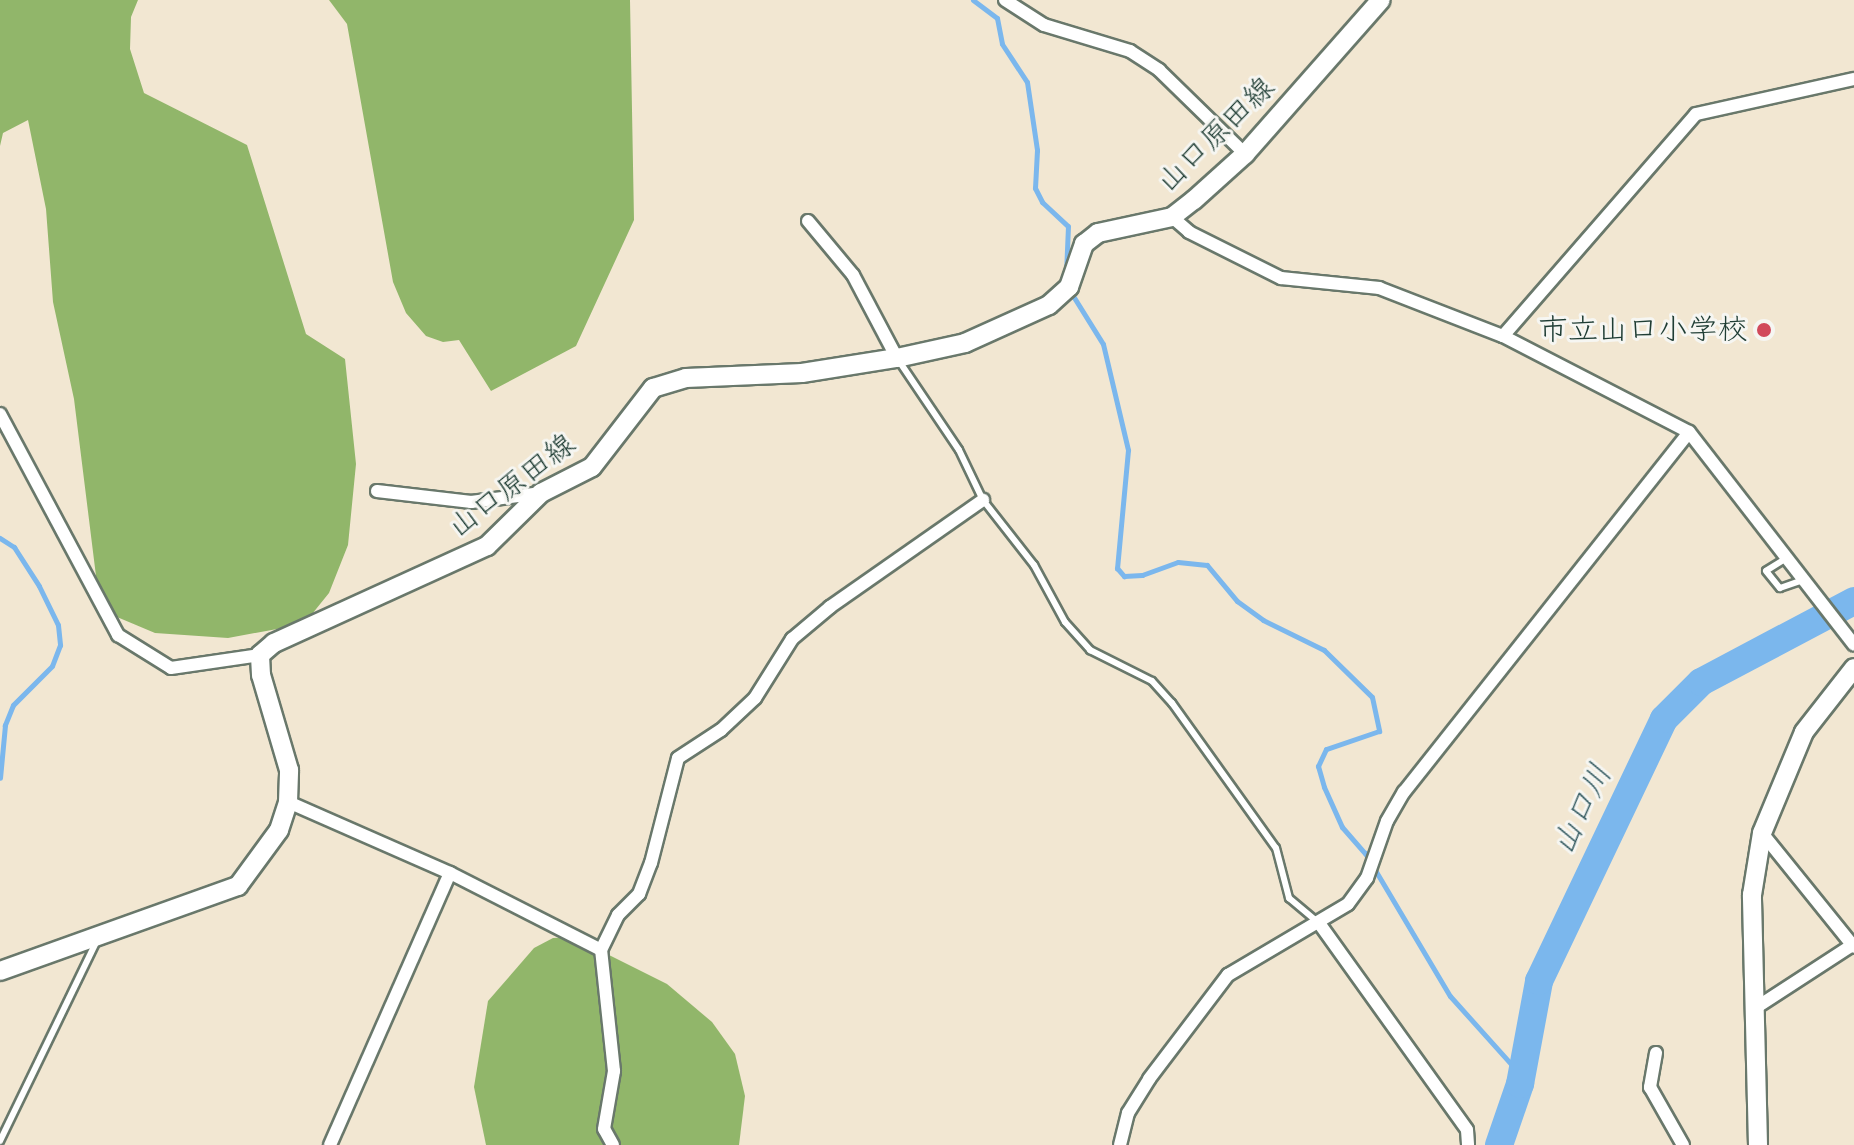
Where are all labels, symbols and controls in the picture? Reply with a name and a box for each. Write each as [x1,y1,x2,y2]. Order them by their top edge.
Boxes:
street label: 山口原田線 [1150,70,1282,200]
place label: 市立山口小学校 [1538,312,1748,348]
marker: 市立山口小学校 [1755,321,1773,339]
street label: 山口原田線 [441,426,583,546]
water label: 山口川 [1545,758,1621,862]

